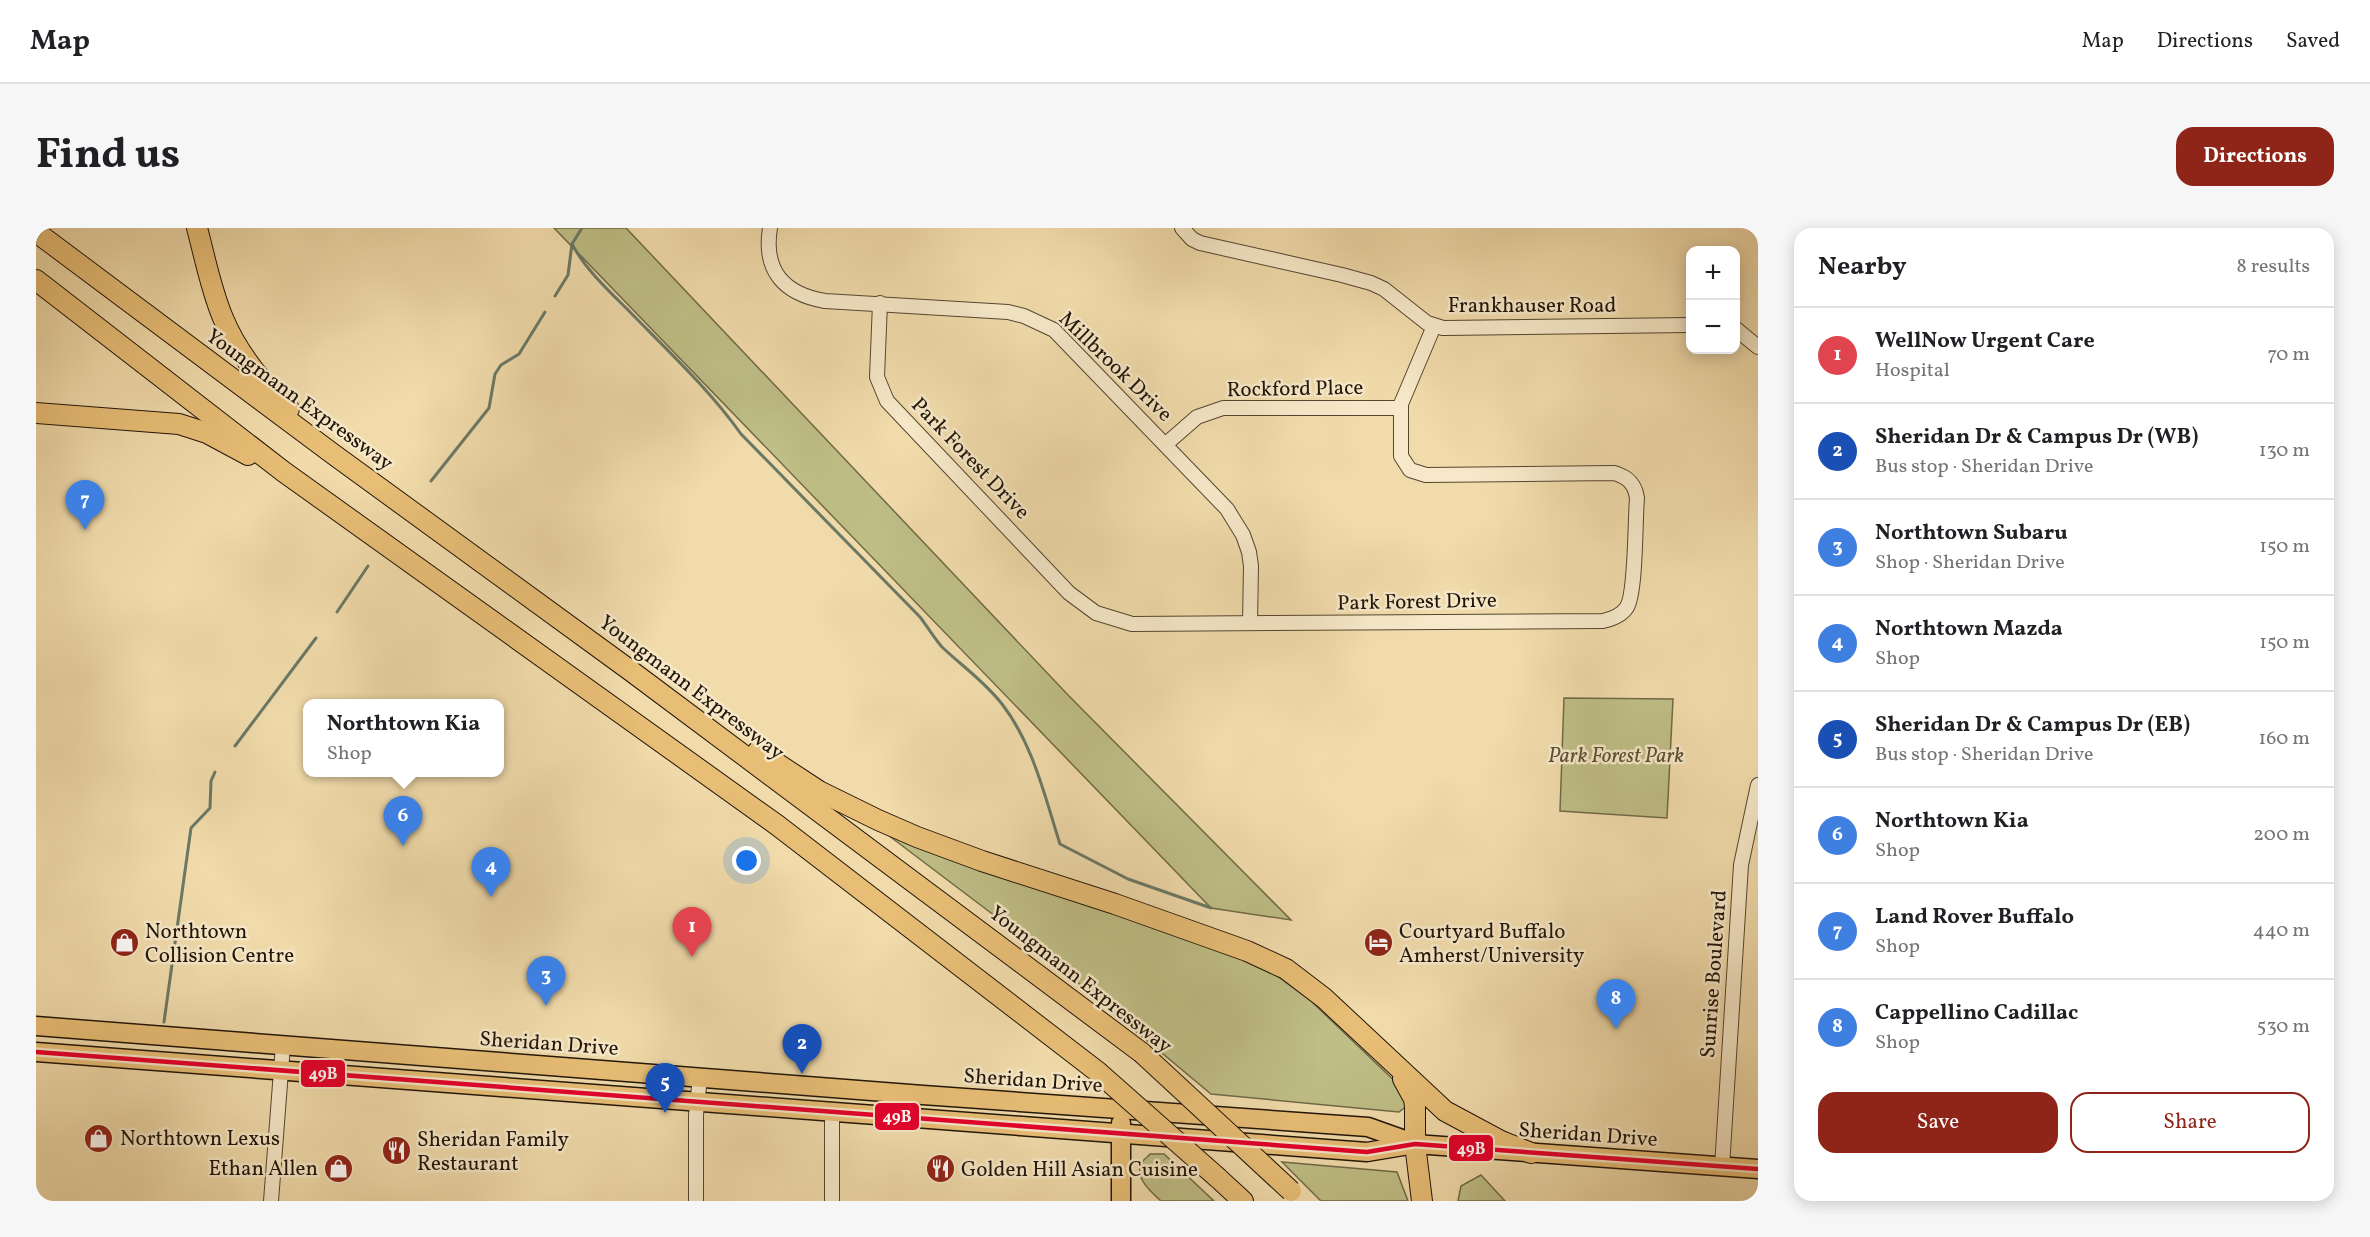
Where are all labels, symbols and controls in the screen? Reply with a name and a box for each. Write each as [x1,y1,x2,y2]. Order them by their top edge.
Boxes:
text: Map [30,22,90,61]
text: Map [2082,27,2124,56]
text: Directions [2157,27,2253,56]
text: Saved [2286,27,2340,56]
text: Find us [36,127,180,186]
button: Directions [2176,127,2334,186]
map controls [1686,246,1740,354]
button: + [1686,246,1740,300]
text: Nearby [1818,249,1907,285]
text: 8 results [2237,253,2310,281]
street label: Frankhauser Road [1448,292,1616,321]
button: − [1686,300,1740,354]
street label: Millbrook Drive [1052,305,1178,429]
street label: Youngmann Expressway [199,322,399,479]
text: WellNow Urgent Care [1875,326,2095,357]
text: 1 [1833,341,1842,369]
text: 70 m [2267,341,2310,369]
text: Hospital [1875,357,1950,385]
street label: Rockford Place [1226,374,1364,405]
street label: Park Forest Drive [904,392,1036,527]
text: Sheridan Dr & Campus Dr (WB) [1875,422,2198,453]
text: 2 [1832,437,1843,465]
text: 130 m [2259,437,2310,465]
text: Bus stop · Sheridan Drive [1875,453,2094,481]
pin: 7 [65,480,104,530]
text: Northtown Subaru [1875,518,2068,549]
text: 3 [1832,533,1843,561]
text: 150 m [2259,533,2310,561]
text: Shop · Sheridan Drive [1875,549,2065,577]
street label: Park Forest Drive [1337,587,1497,618]
street label: Youngmann Expressway [592,609,790,768]
text: Northtown Mazda [1875,614,2063,645]
text: 4 [1831,629,1844,657]
text: 150 m [2259,629,2310,657]
text: Shop [1875,645,1920,673]
popup [303,699,504,777]
text: Northtown Kia [327,709,480,740]
text: Sheridan Dr & Campus Dr (EB) [1875,710,2190,741]
text: 5 [1833,725,1842,753]
text: 160 m [2258,725,2310,753]
text: Shop [327,740,372,768]
text: Bus stop · Sheridan Drive [1875,741,2094,769]
park label: Park Forest Park [1548,742,1684,771]
pin: 6 [384,796,422,846]
text: Northtown Kia [1875,806,2029,837]
text: 6 [1832,821,1843,849]
text: 200 m [2253,821,2310,849]
text: Shop [1875,837,1920,865]
your location [732,846,761,875]
pin: 4 [472,848,510,897]
street label: Sunrise Boulevard [1694,889,1735,1059]
street label: Youngmann Expressway [982,899,1178,1061]
text: Land Rover Buffalo [1875,902,2074,933]
pin: 1 [672,908,712,957]
text: 7 [1833,917,1842,945]
text: 440 m [2253,917,2310,945]
place label: Northtown Collision Centre [145,918,294,971]
place label: Courtyard Buffalo Amherst/University [1399,918,1585,971]
shop icon: Northtown Collision Centre [108,927,140,959]
hotel icon: Courtyard Buffalo Amherst/University [1362,927,1394,959]
text: Shop [1875,933,1920,961]
pin: 3 [526,956,566,1006]
pin: 8 [1596,980,1636,1029]
text: Cappellino Cadillac [1875,998,2078,1029]
text: 8 [1832,1013,1843,1041]
text: 530 m [2257,1013,2310,1041]
pin: 2 [782,1024,822,1074]
street label: Sheridan Drive [478,1025,620,1064]
text: Shop [1875,1029,1920,1057]
line badge: 49B [300,1059,346,1088]
street label: Sheridan Drive [962,1062,1104,1101]
text: 49B [309,1064,338,1086]
pin: 5 [646,1064,684,1113]
button: Save [1818,1092,2058,1153]
button: Share [2070,1092,2310,1153]
line badge: 49B [874,1102,920,1131]
text: 49B [883,1107,912,1129]
street label: Sheridan Drive [1517,1116,1659,1155]
shop icon: Northtown Lexus [83,1122,115,1154]
place label: Northtown Lexus [120,1125,280,1154]
place label: Sheridan Family Restaurant [417,1126,570,1179]
line badge: 49B [1448,1134,1494,1162]
restaurant icon: Sheridan Family Restaurant [380,1135,412,1167]
text: 49B [1457,1139,1486,1161]
shop icon: Ethan Allen [323,1152,355,1184]
restaurant icon: Golden Hill Asian Cuisine [924,1153,956,1185]
place label: Ethan Allen [208,1155,318,1184]
place label: Golden Hill Asian Cuisine [961,1156,1198,1185]

